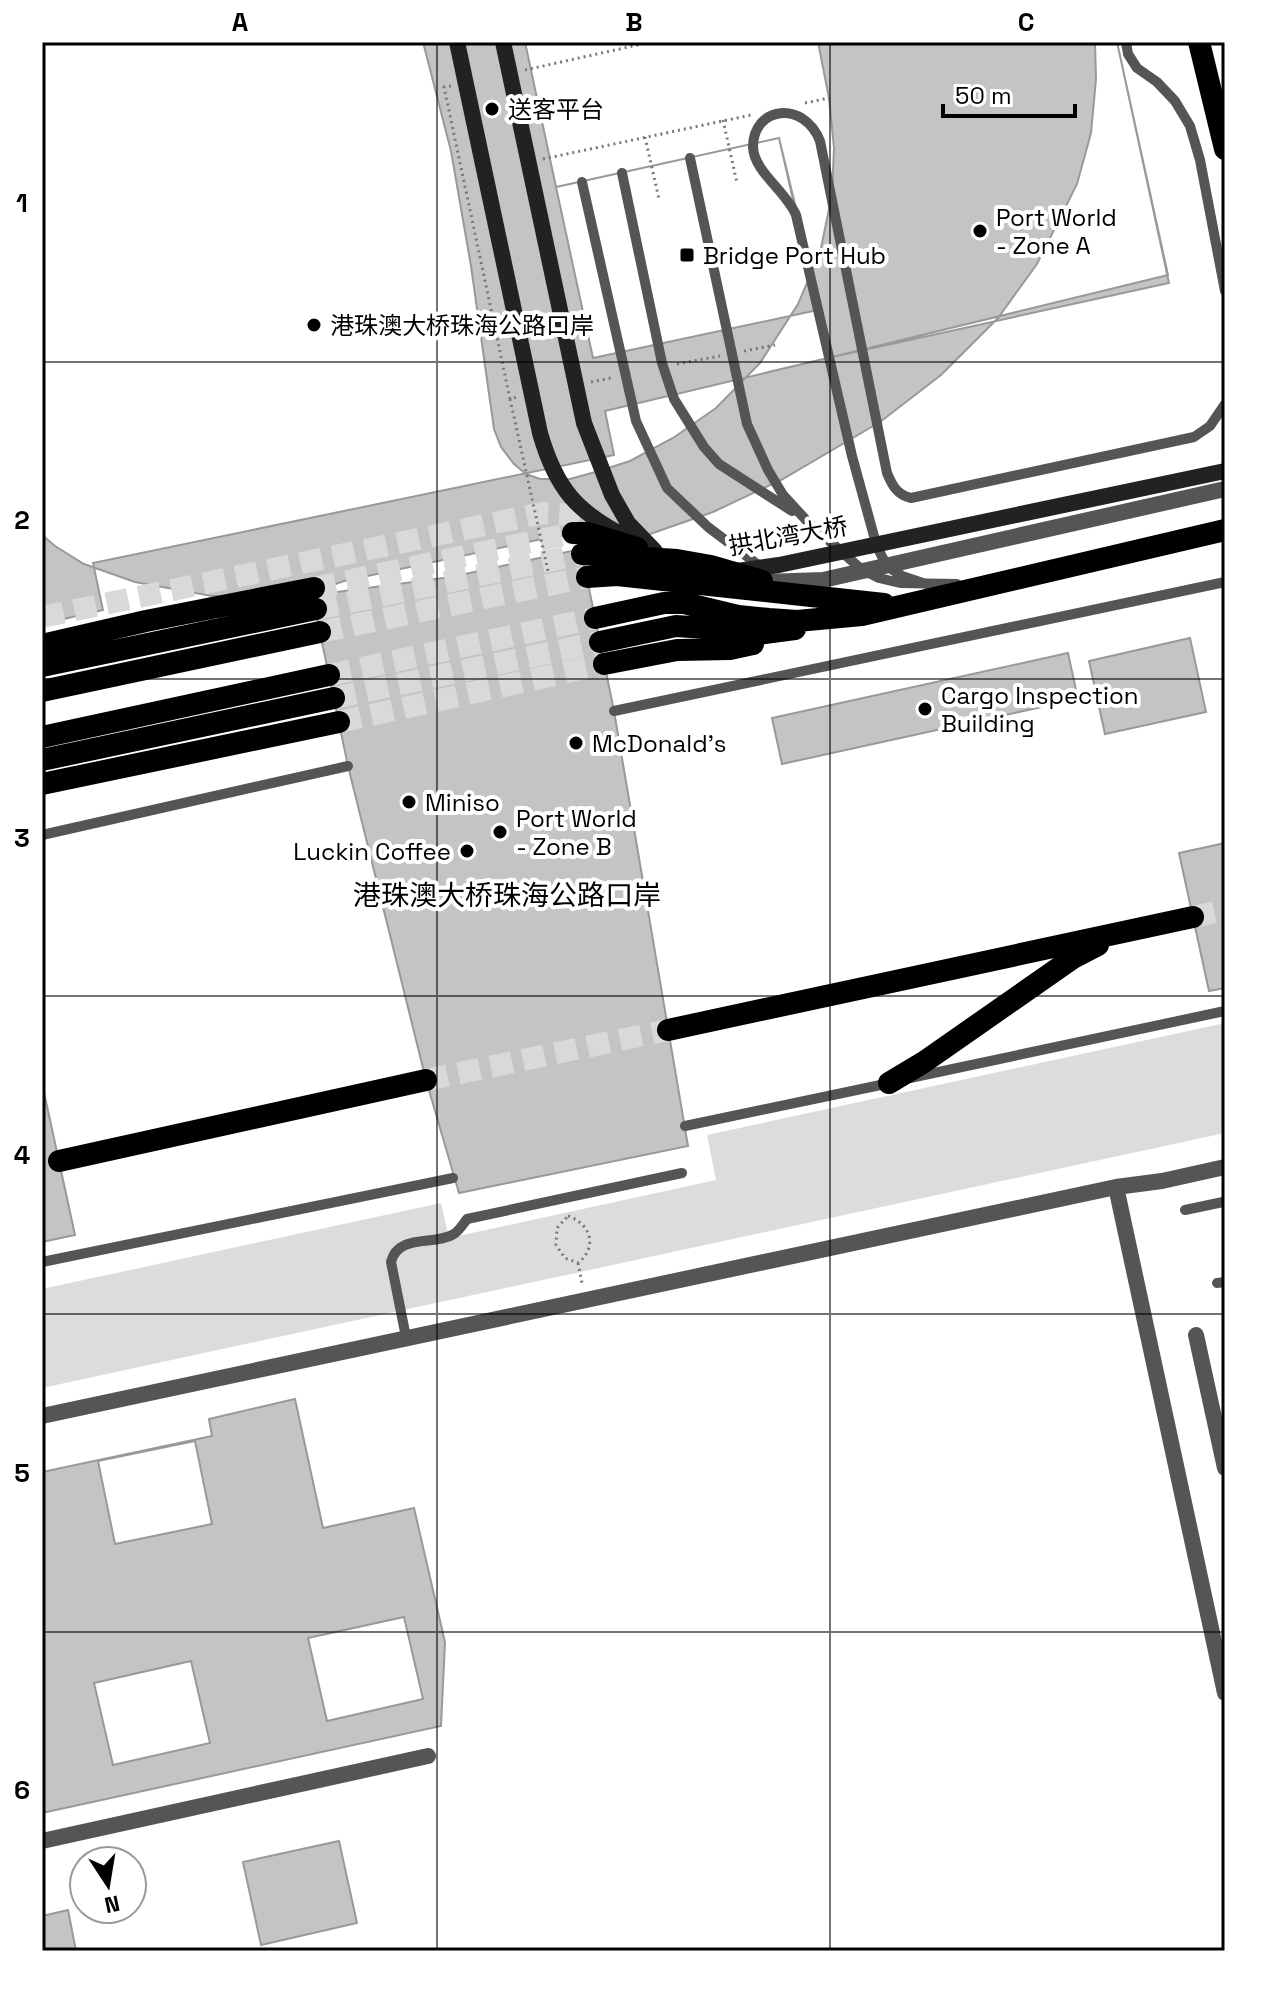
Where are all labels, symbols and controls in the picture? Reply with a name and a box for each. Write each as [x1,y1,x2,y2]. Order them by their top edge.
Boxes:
text: A [232,5,249,39]
text: B [625,5,643,39]
text: C [1018,5,1034,39]
scale bar [943,68,1075,118]
text: 50 m [955,80,1012,111]
place label: 送客平台 [508,94,604,125]
marker: 送客平台 [483,100,501,118]
text: 1 [16,186,28,220]
place label: Port World - Zone A [996,202,1117,261]
marker: Port World - Zone A [971,222,989,240]
place label: Bridge Port Hub [703,240,886,271]
marker: Bridge Port Hub [678,246,696,264]
place label: 港珠澳大桥珠海公路口岸 [330,310,594,341]
marker: 港珠澳大桥珠海公路口岸 [305,316,323,334]
text: 2 [14,503,30,537]
street label: 拱北湾大桥 [726,510,850,562]
place label: Cargo Inspection Building [941,680,1138,739]
marker: Cargo Inspection Building [916,700,934,718]
place label: McDonald's [592,728,726,759]
marker: McDonald's [567,734,585,752]
place label: Miniso [425,787,500,818]
marker: Miniso [400,793,418,811]
place label: Port World - Zone B [516,803,637,862]
text: 3 [14,821,30,855]
marker: Port World - Zone B [491,823,509,841]
place label: Luckin Coffee [293,836,451,867]
marker: Luckin Coffee [458,842,476,860]
district label: 港珠澳大桥珠海公路口岸 [353,877,661,913]
text: 4 [14,1138,30,1172]
text: 5 [14,1456,30,1490]
text: 6 [14,1773,30,1807]
north arrow [68,1845,148,1925]
text: N [102,1889,122,1920]

